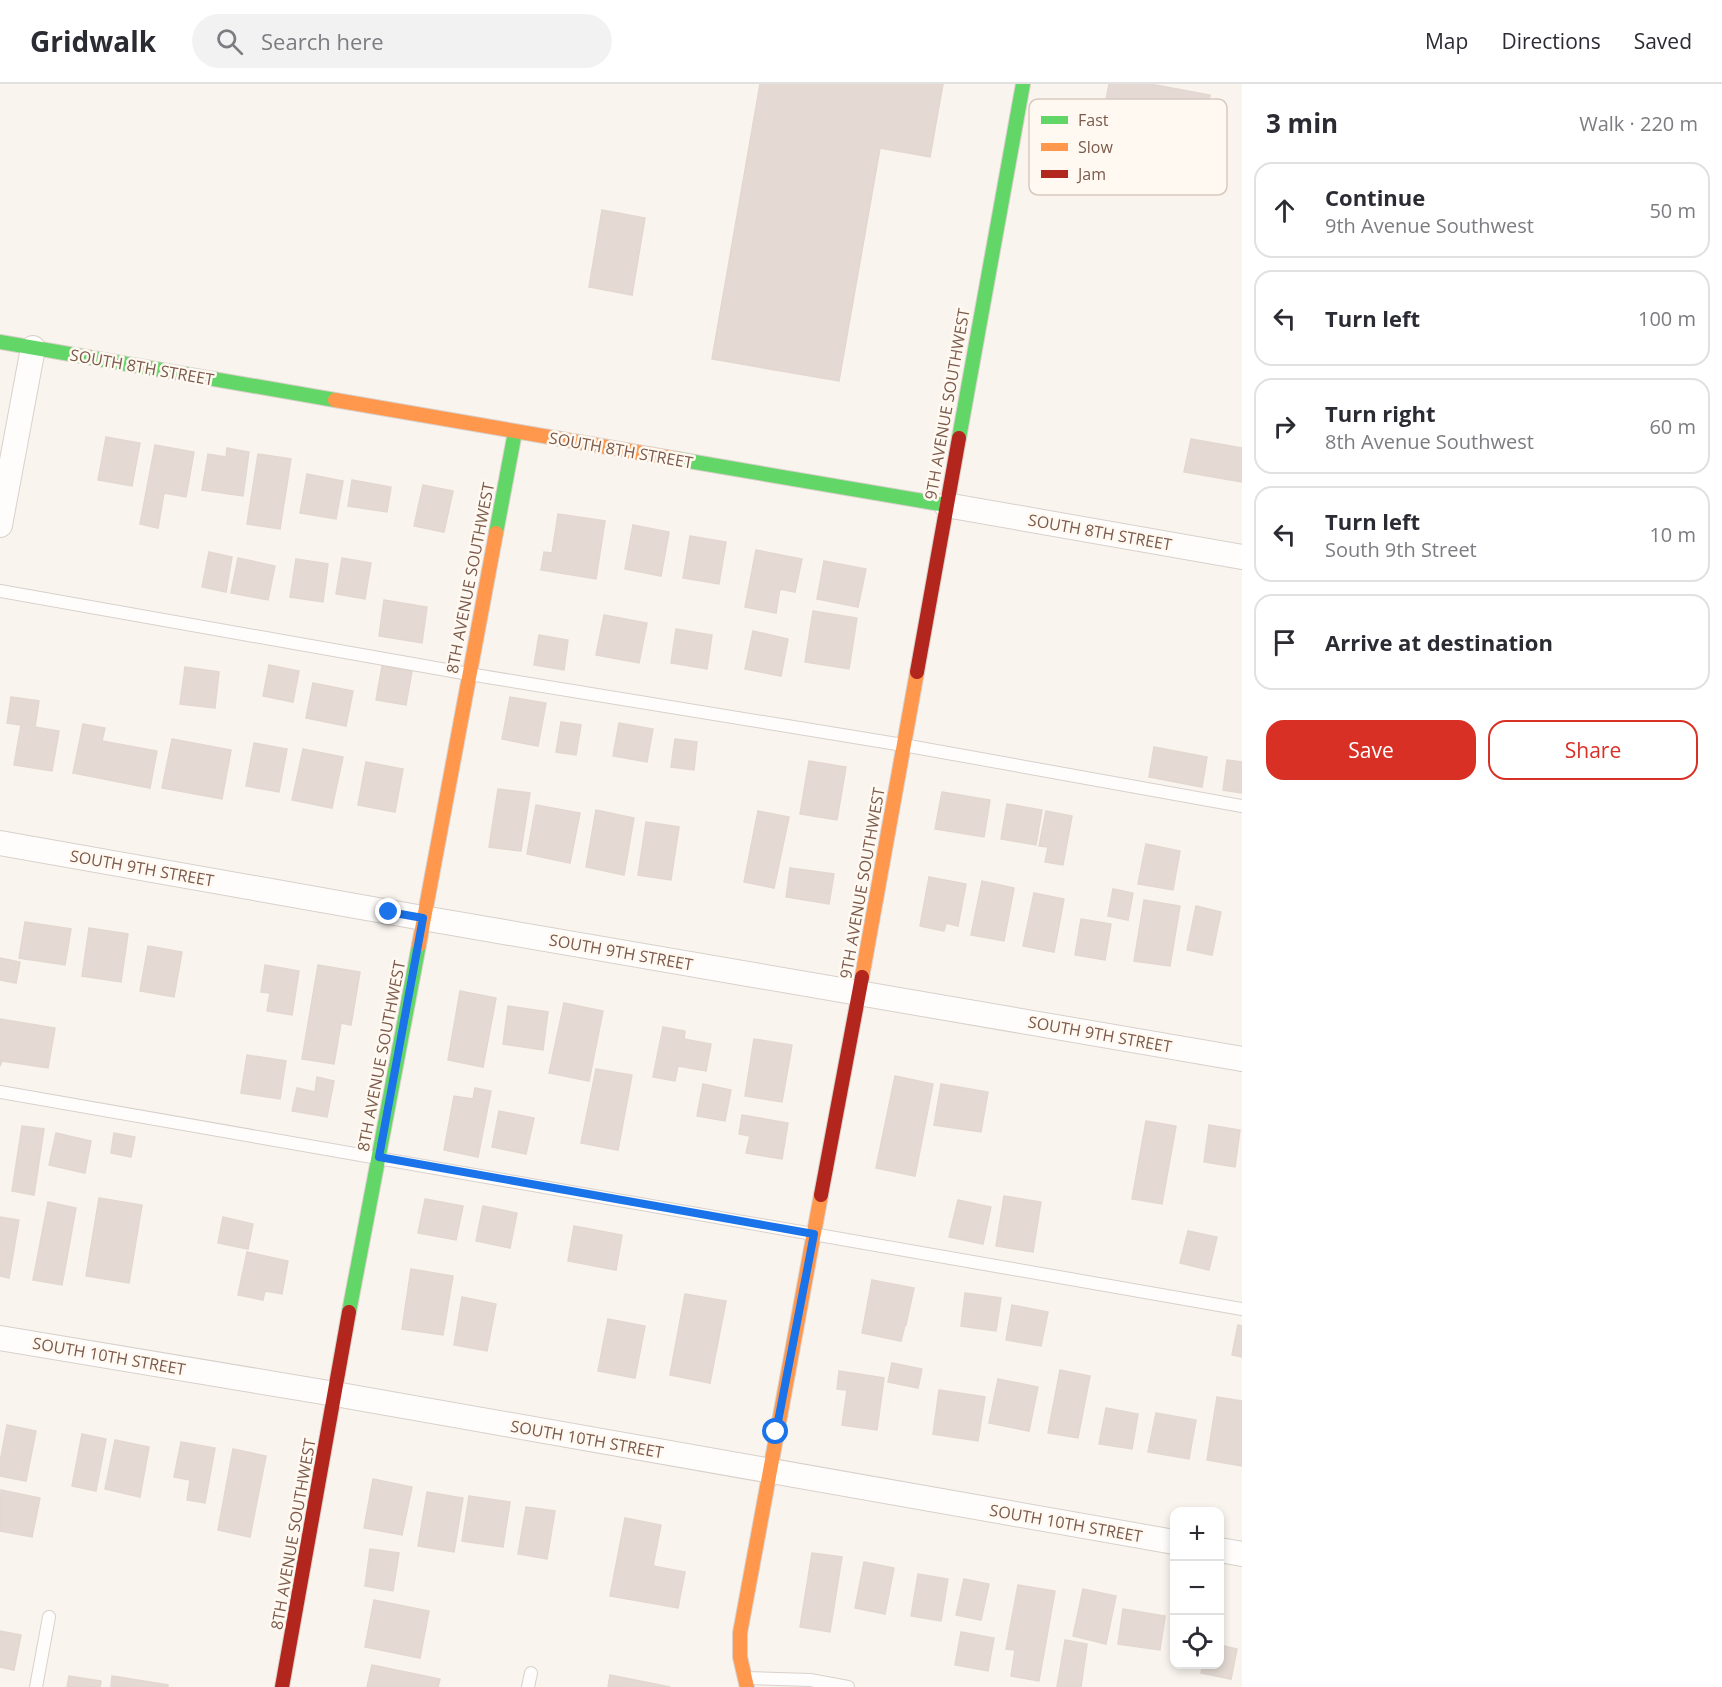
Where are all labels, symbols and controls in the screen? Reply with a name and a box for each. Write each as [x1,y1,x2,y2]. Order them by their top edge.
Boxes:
search box [192,14,612,68]
text: Gridwalk [30,22,156,60]
icon: search [213,25,246,58]
text: Search here [261,26,384,56]
text: Map [1425,27,1468,55]
text: Directions [1501,27,1601,55]
text: Saved [1634,27,1692,55]
legend [1029,99,1227,195]
text: 3 min [1266,105,1338,141]
text: Fast [1078,109,1109,131]
text: Walk · 220 m [1579,110,1698,137]
text: Slow [1078,136,1113,158]
text: Jam [1076,163,1106,185]
text: Continue [1325,182,1425,212]
icon: ahead [1268,194,1301,227]
text: 50 m [1649,197,1696,224]
text: 9th Avenue Southwest [1325,212,1534,239]
icon: left [1268,302,1301,335]
text: Turn left [1325,303,1420,333]
text: 100 m [1638,305,1696,332]
street label: 9TH AVENUE SOUTHWEST [919,306,975,501]
street label: SOUTH 8TH STREET [68,344,216,391]
text: Turn right [1325,398,1436,428]
icon: right [1268,410,1301,443]
text: 60 m [1649,413,1696,440]
street label: SOUTH 8TH STREET [547,427,695,474]
text: 8th Avenue Southwest [1325,428,1534,455]
street label: 8TH AVENUE SOUTHWEST [441,481,499,675]
text: Turn left [1325,506,1420,536]
street label: SOUTH 8TH STREET [1026,509,1174,556]
icon: left [1268,518,1301,551]
text: 10 m [1649,521,1696,548]
text: South 9th Street [1325,536,1477,563]
icon: arrive [1268,626,1301,659]
text: Arrive at destination [1325,627,1553,657]
button: Save [1266,720,1476,780]
button: Share [1488,720,1698,780]
street label: 9TH AVENUE SOUTHWEST [834,785,890,980]
street label: SOUTH 9TH STREET [68,845,216,892]
route end [375,898,401,924]
street label: SOUTH 9TH STREET [547,929,695,976]
street label: 8TH AVENUE SOUTHWEST [352,959,410,1153]
street label: SOUTH 9TH STREET [1026,1011,1174,1058]
street label: SOUTH 10TH STREET [31,1332,187,1380]
street label: SOUTH 10TH STREET [509,1415,665,1463]
route start [762,1418,788,1444]
street label: 8TH AVENUE SOUTHWEST [265,1436,321,1631]
street label: SOUTH 10TH STREET [988,1499,1144,1547]
map controls [1170,1507,1224,1669]
button: + [1170,1507,1224,1561]
button: − [1170,1561,1224,1615]
button: locate [1170,1615,1224,1669]

